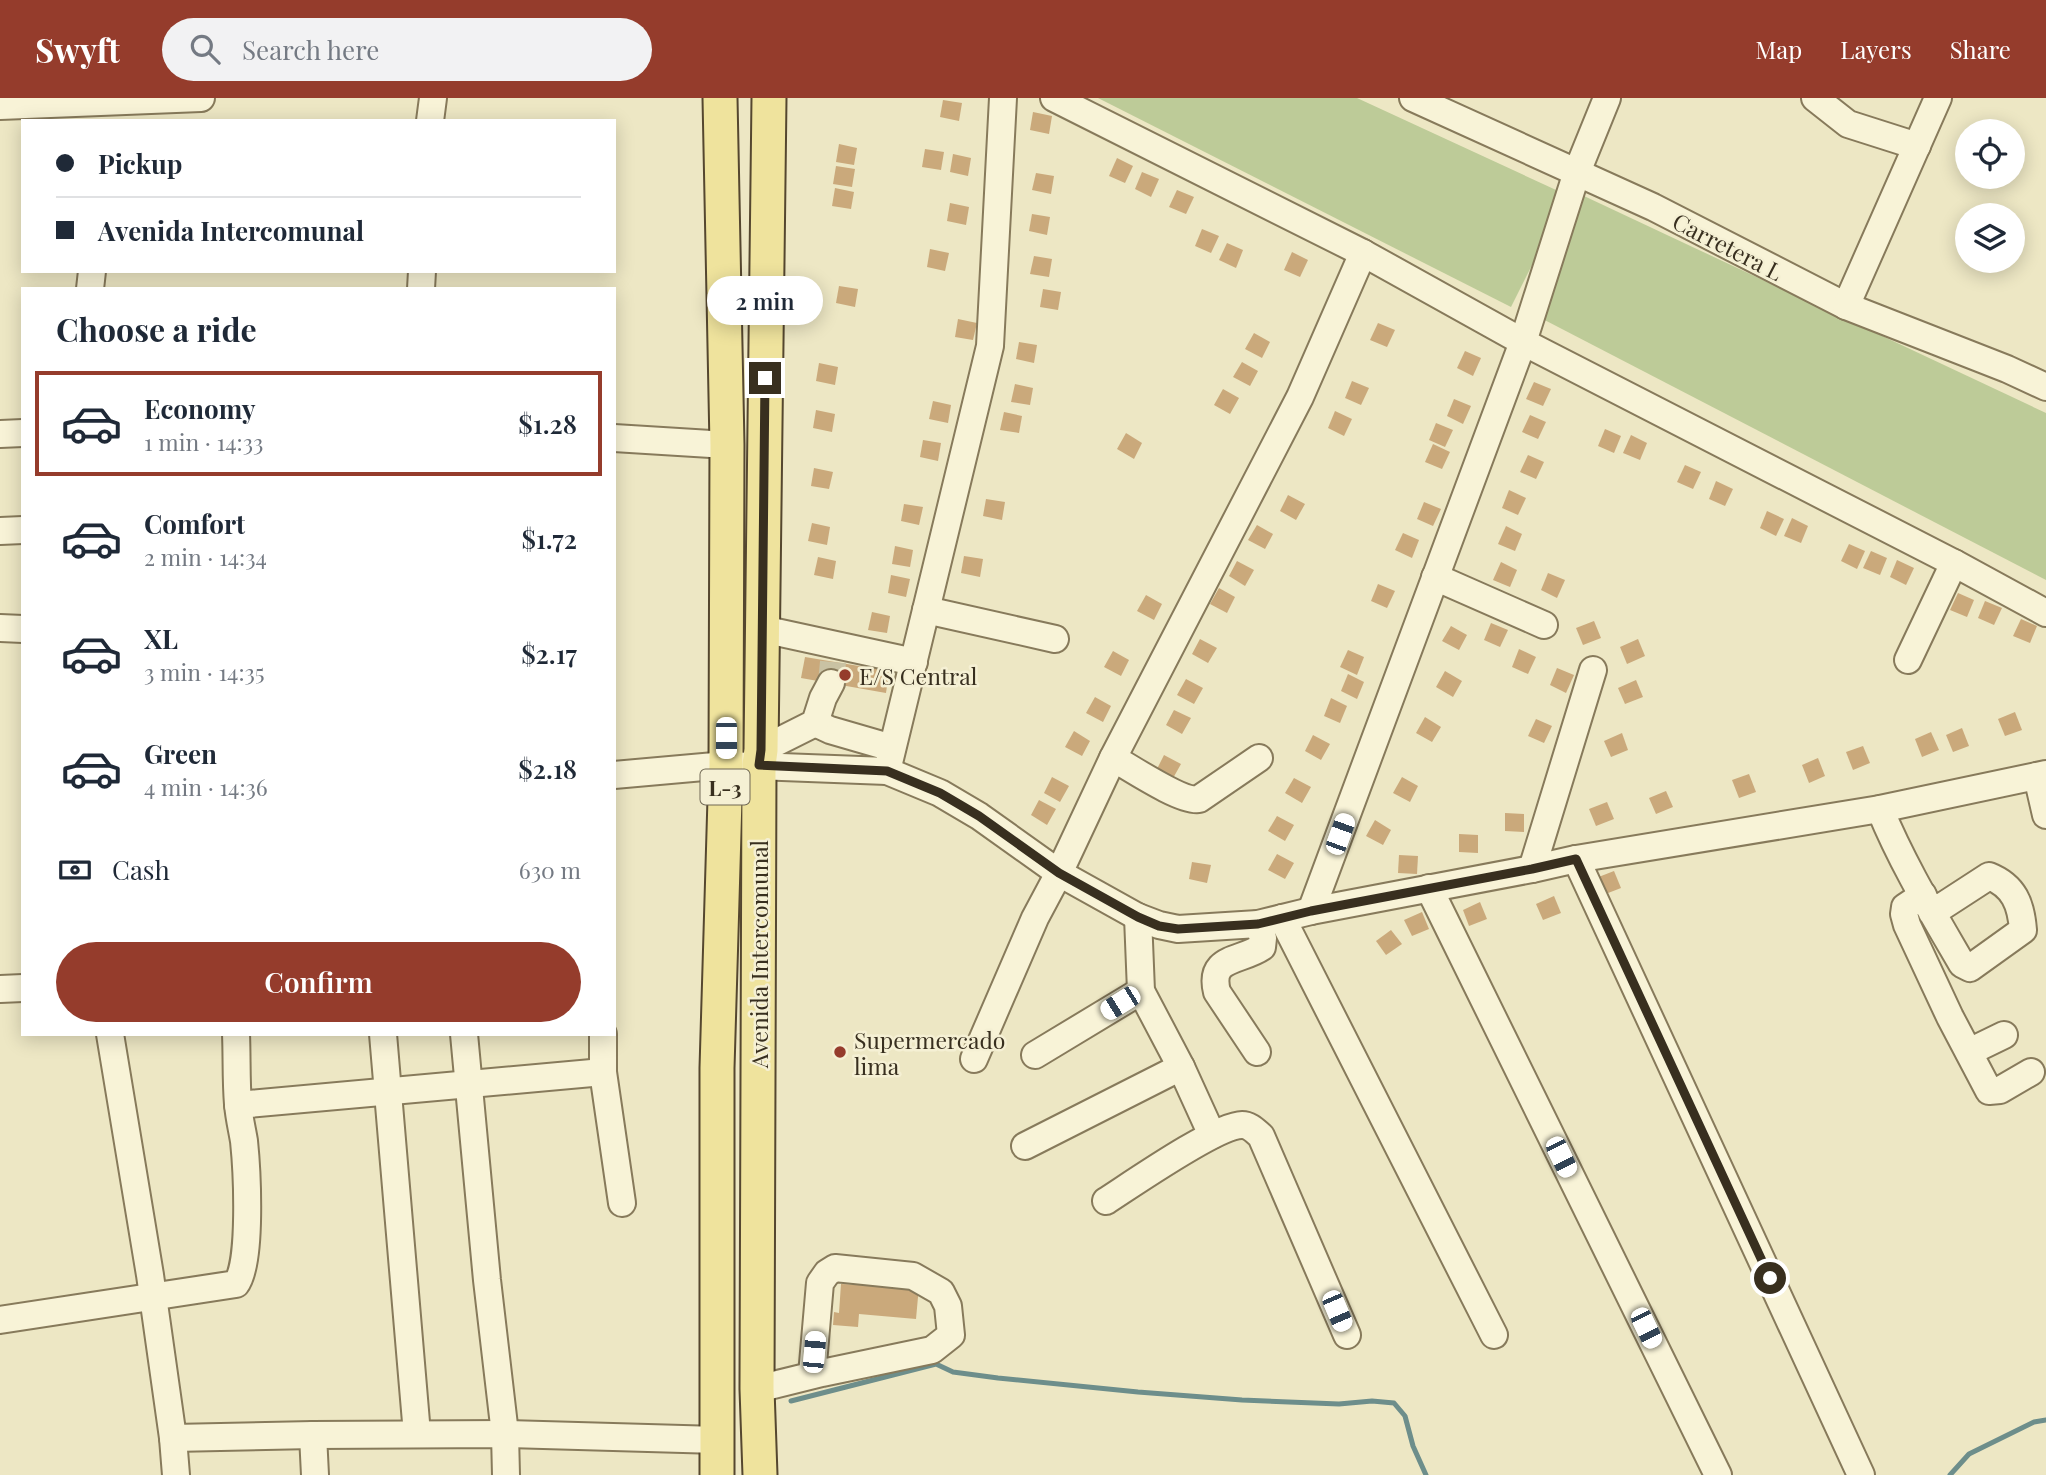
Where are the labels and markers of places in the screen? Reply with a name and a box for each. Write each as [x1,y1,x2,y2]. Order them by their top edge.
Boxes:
place label: E/S Central [859,660,978,691]
marker: E/S Central [837,667,853,683]
place label: Supermercado lima [854,1024,1005,1081]
marker: Supermercado lima [832,1044,848,1060]

